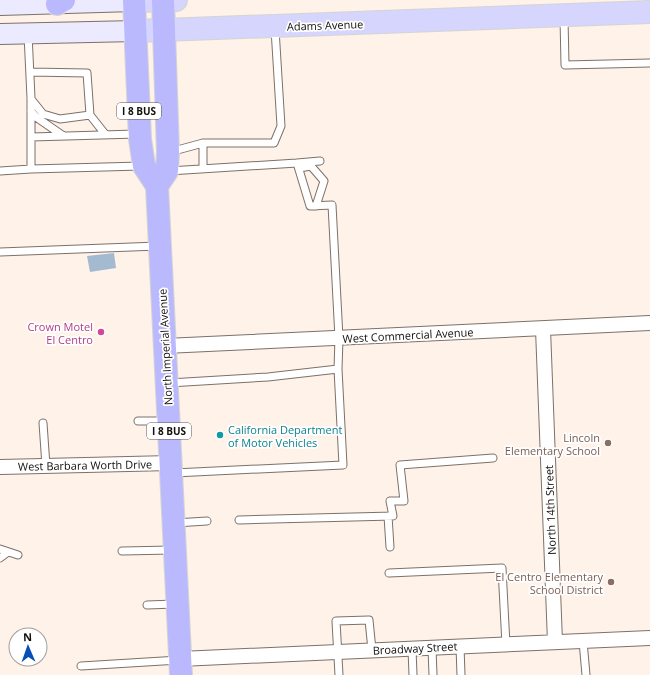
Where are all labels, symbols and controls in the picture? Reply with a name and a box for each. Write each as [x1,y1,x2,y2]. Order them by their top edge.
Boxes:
street label: Adams Avenue [287,16,363,34]
road number: I 8 BUS [117,103,161,119]
street label: North Imperial Avenue [154,288,176,406]
place label: Crown Motel El Centro [27,319,93,347]
street label: West Commercial Avenue [342,324,474,346]
marker: Crown Motel El Centro [96,327,106,337]
place label: California Department of Motor Vehicles [228,422,342,450]
road number: I 8 BUS [147,423,191,439]
marker: California Department of Motor Vehicles [215,430,225,440]
place label: Lincoln Elementary School [505,430,600,458]
marker: Lincoln Elementary School [603,438,613,448]
street label: West Barbara Worth Drive [18,456,152,474]
street label: North 14th Street [541,465,559,555]
place label: El Centro Elementary School District [495,569,603,597]
marker: El Centro Elementary School District [606,577,616,587]
north arrow [8,627,48,667]
text: N [23,629,32,644]
street label: Broadway Street [372,638,458,658]

